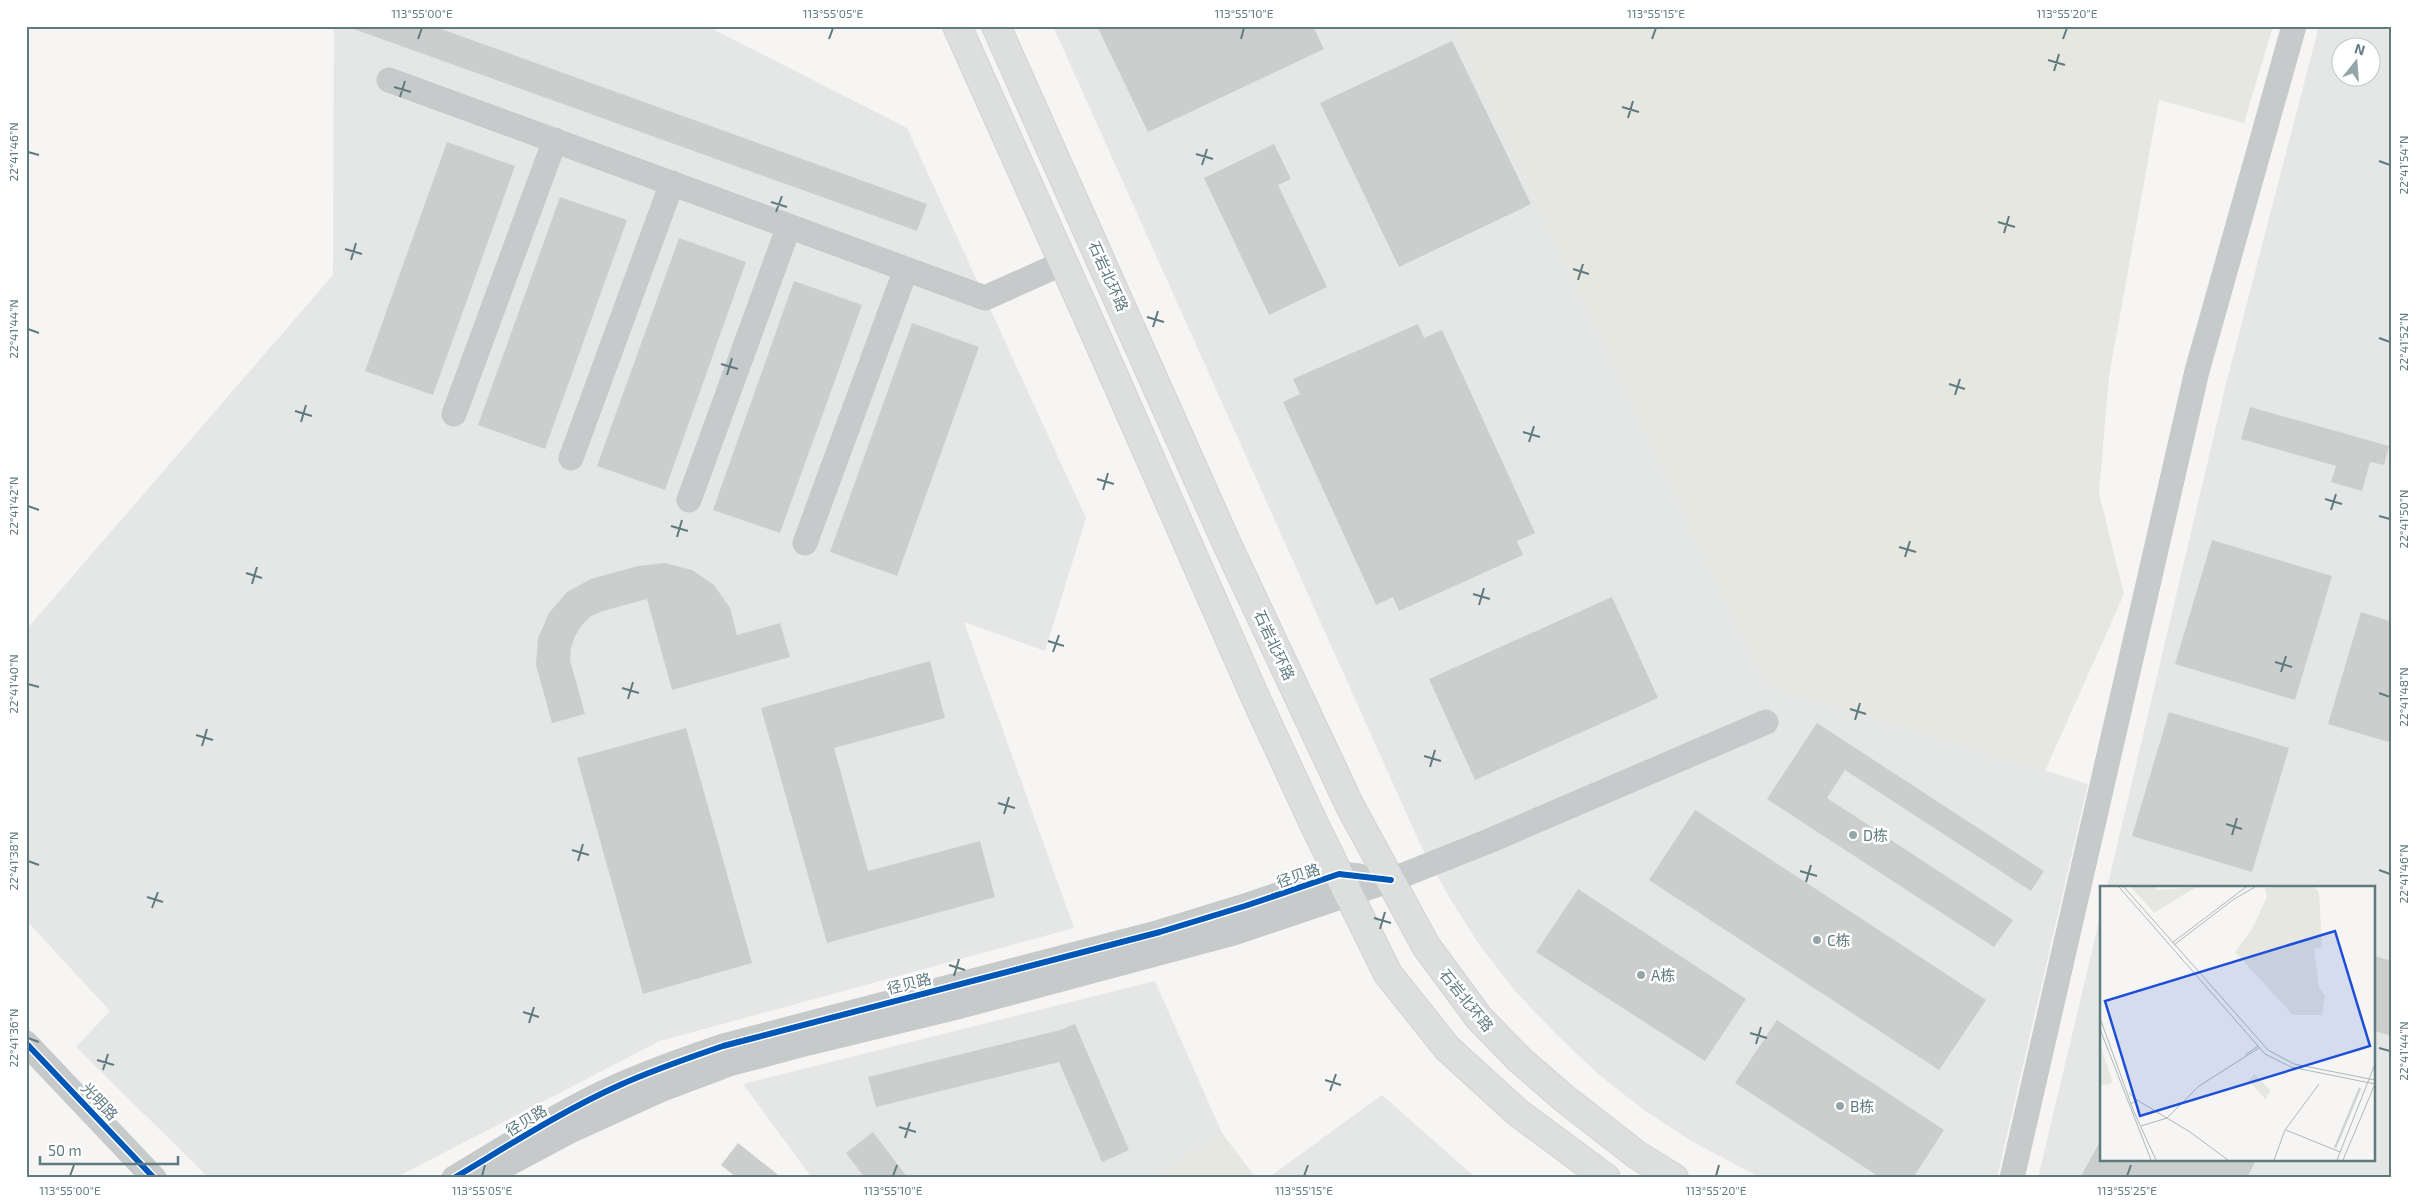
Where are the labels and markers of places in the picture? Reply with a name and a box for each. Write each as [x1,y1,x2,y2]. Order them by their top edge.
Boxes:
place label: D栋 [1863,826,1888,844]
marker: D栋 [1847,829,1859,841]
place label: C栋 [1827,931,1851,949]
marker: C栋 [1811,934,1823,946]
place label: A栋 [1651,966,1675,984]
marker: A栋 [1635,969,1647,981]
place label: B栋 [1850,1097,1874,1115]
marker: B栋 [1834,1100,1846,1112]

